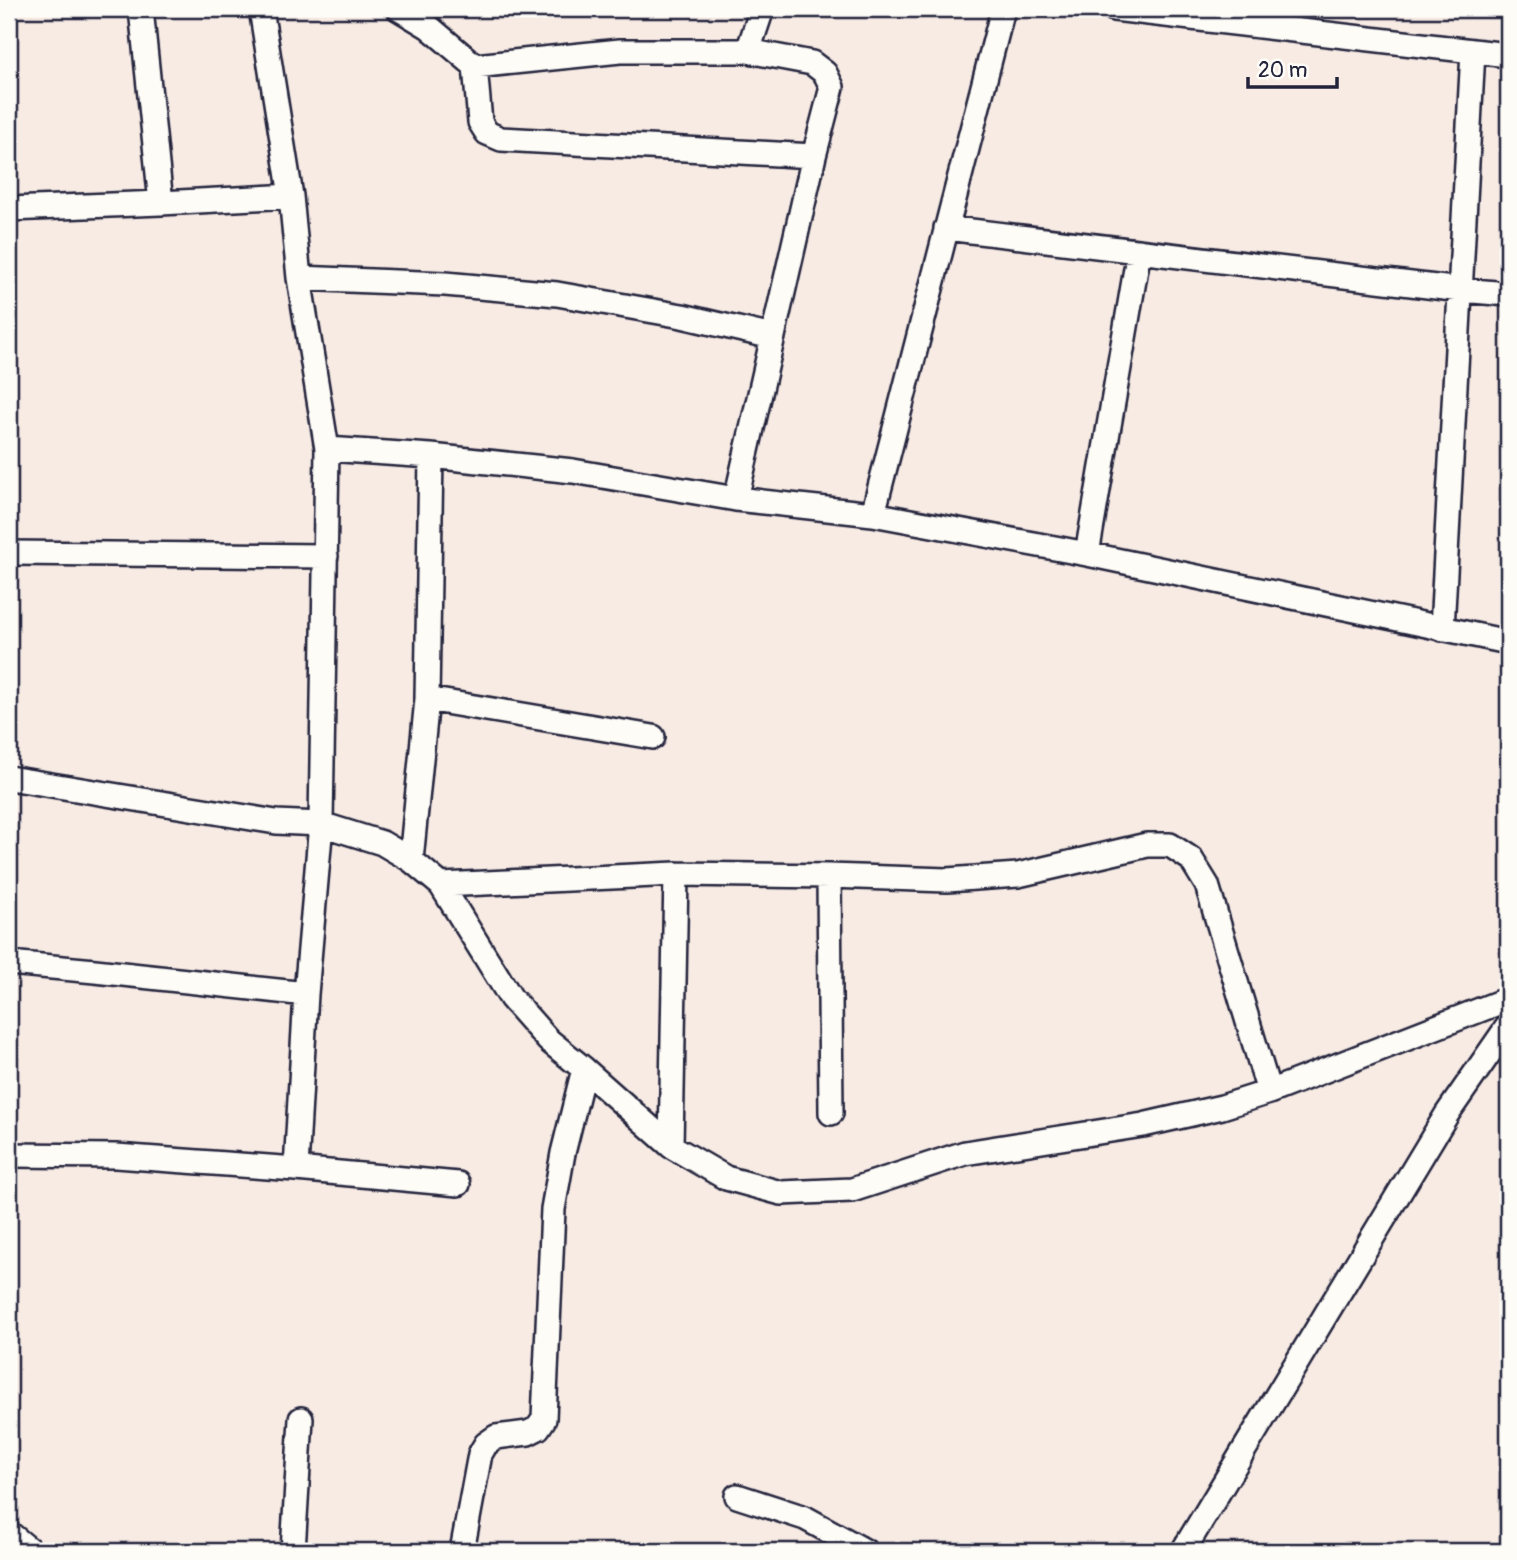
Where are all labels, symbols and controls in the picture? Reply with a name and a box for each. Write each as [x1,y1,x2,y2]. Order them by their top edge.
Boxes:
scale bar [1248,46,1337,90]
text: 20 m [1258,57,1307,84]

